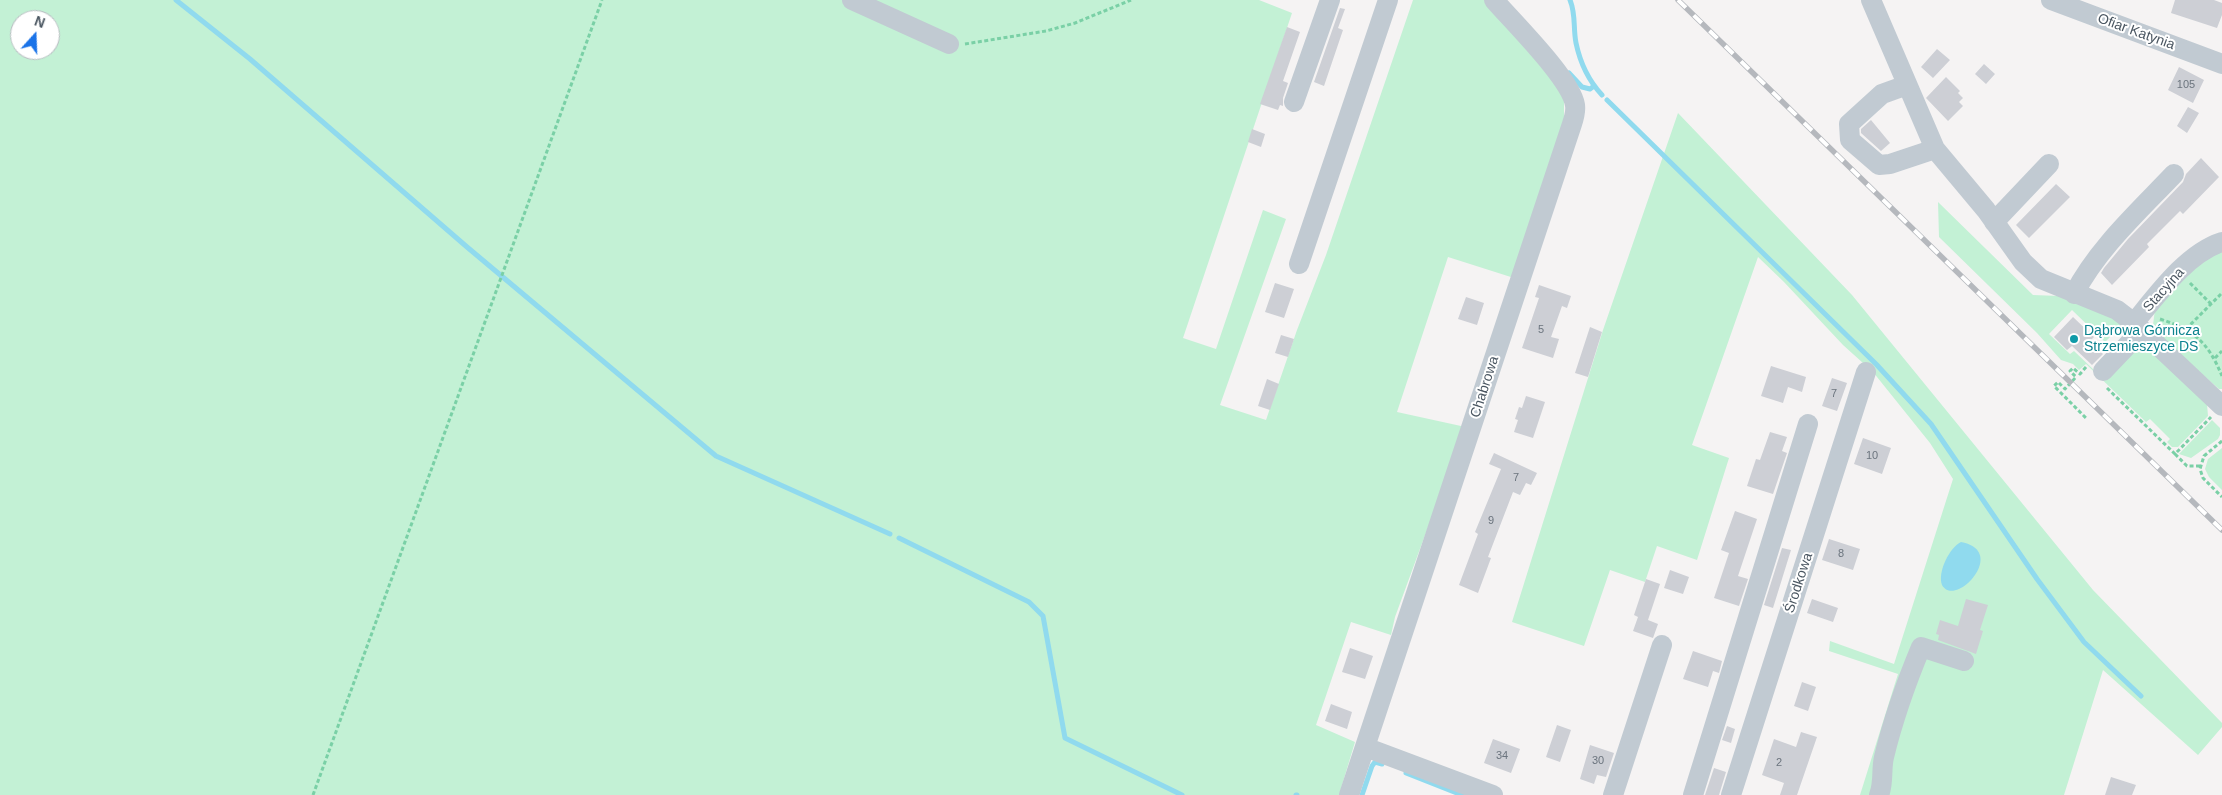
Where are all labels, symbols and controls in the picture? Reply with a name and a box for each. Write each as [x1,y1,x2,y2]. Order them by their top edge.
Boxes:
north arrow [10,10,60,60]
street label: Ofiar Katynia [2095,10,2177,54]
text: N [32,13,47,31]
house number: 105 [2177,78,2195,92]
street label: Stacyjna [2140,264,2188,316]
house number: 5 [1538,323,1544,337]
place label: Dąbrowa Górnicza Strzemieszyce DS [2084,323,2200,356]
marker: Dąbrowa Górnicza Strzemieszyce DS [2068,333,2080,345]
street label: Chabrowa [1467,354,1503,420]
house number: 7 [1831,387,1837,401]
house number: 10 [1866,449,1878,463]
house number: 7 [1513,471,1519,485]
house number: 9 [1488,514,1494,528]
house number: 8 [1838,547,1844,561]
street label: Środkowa [1781,551,1817,615]
house number: 34 [1496,749,1508,763]
house number: 30 [1592,754,1604,768]
house number: 2 [1776,756,1782,770]

